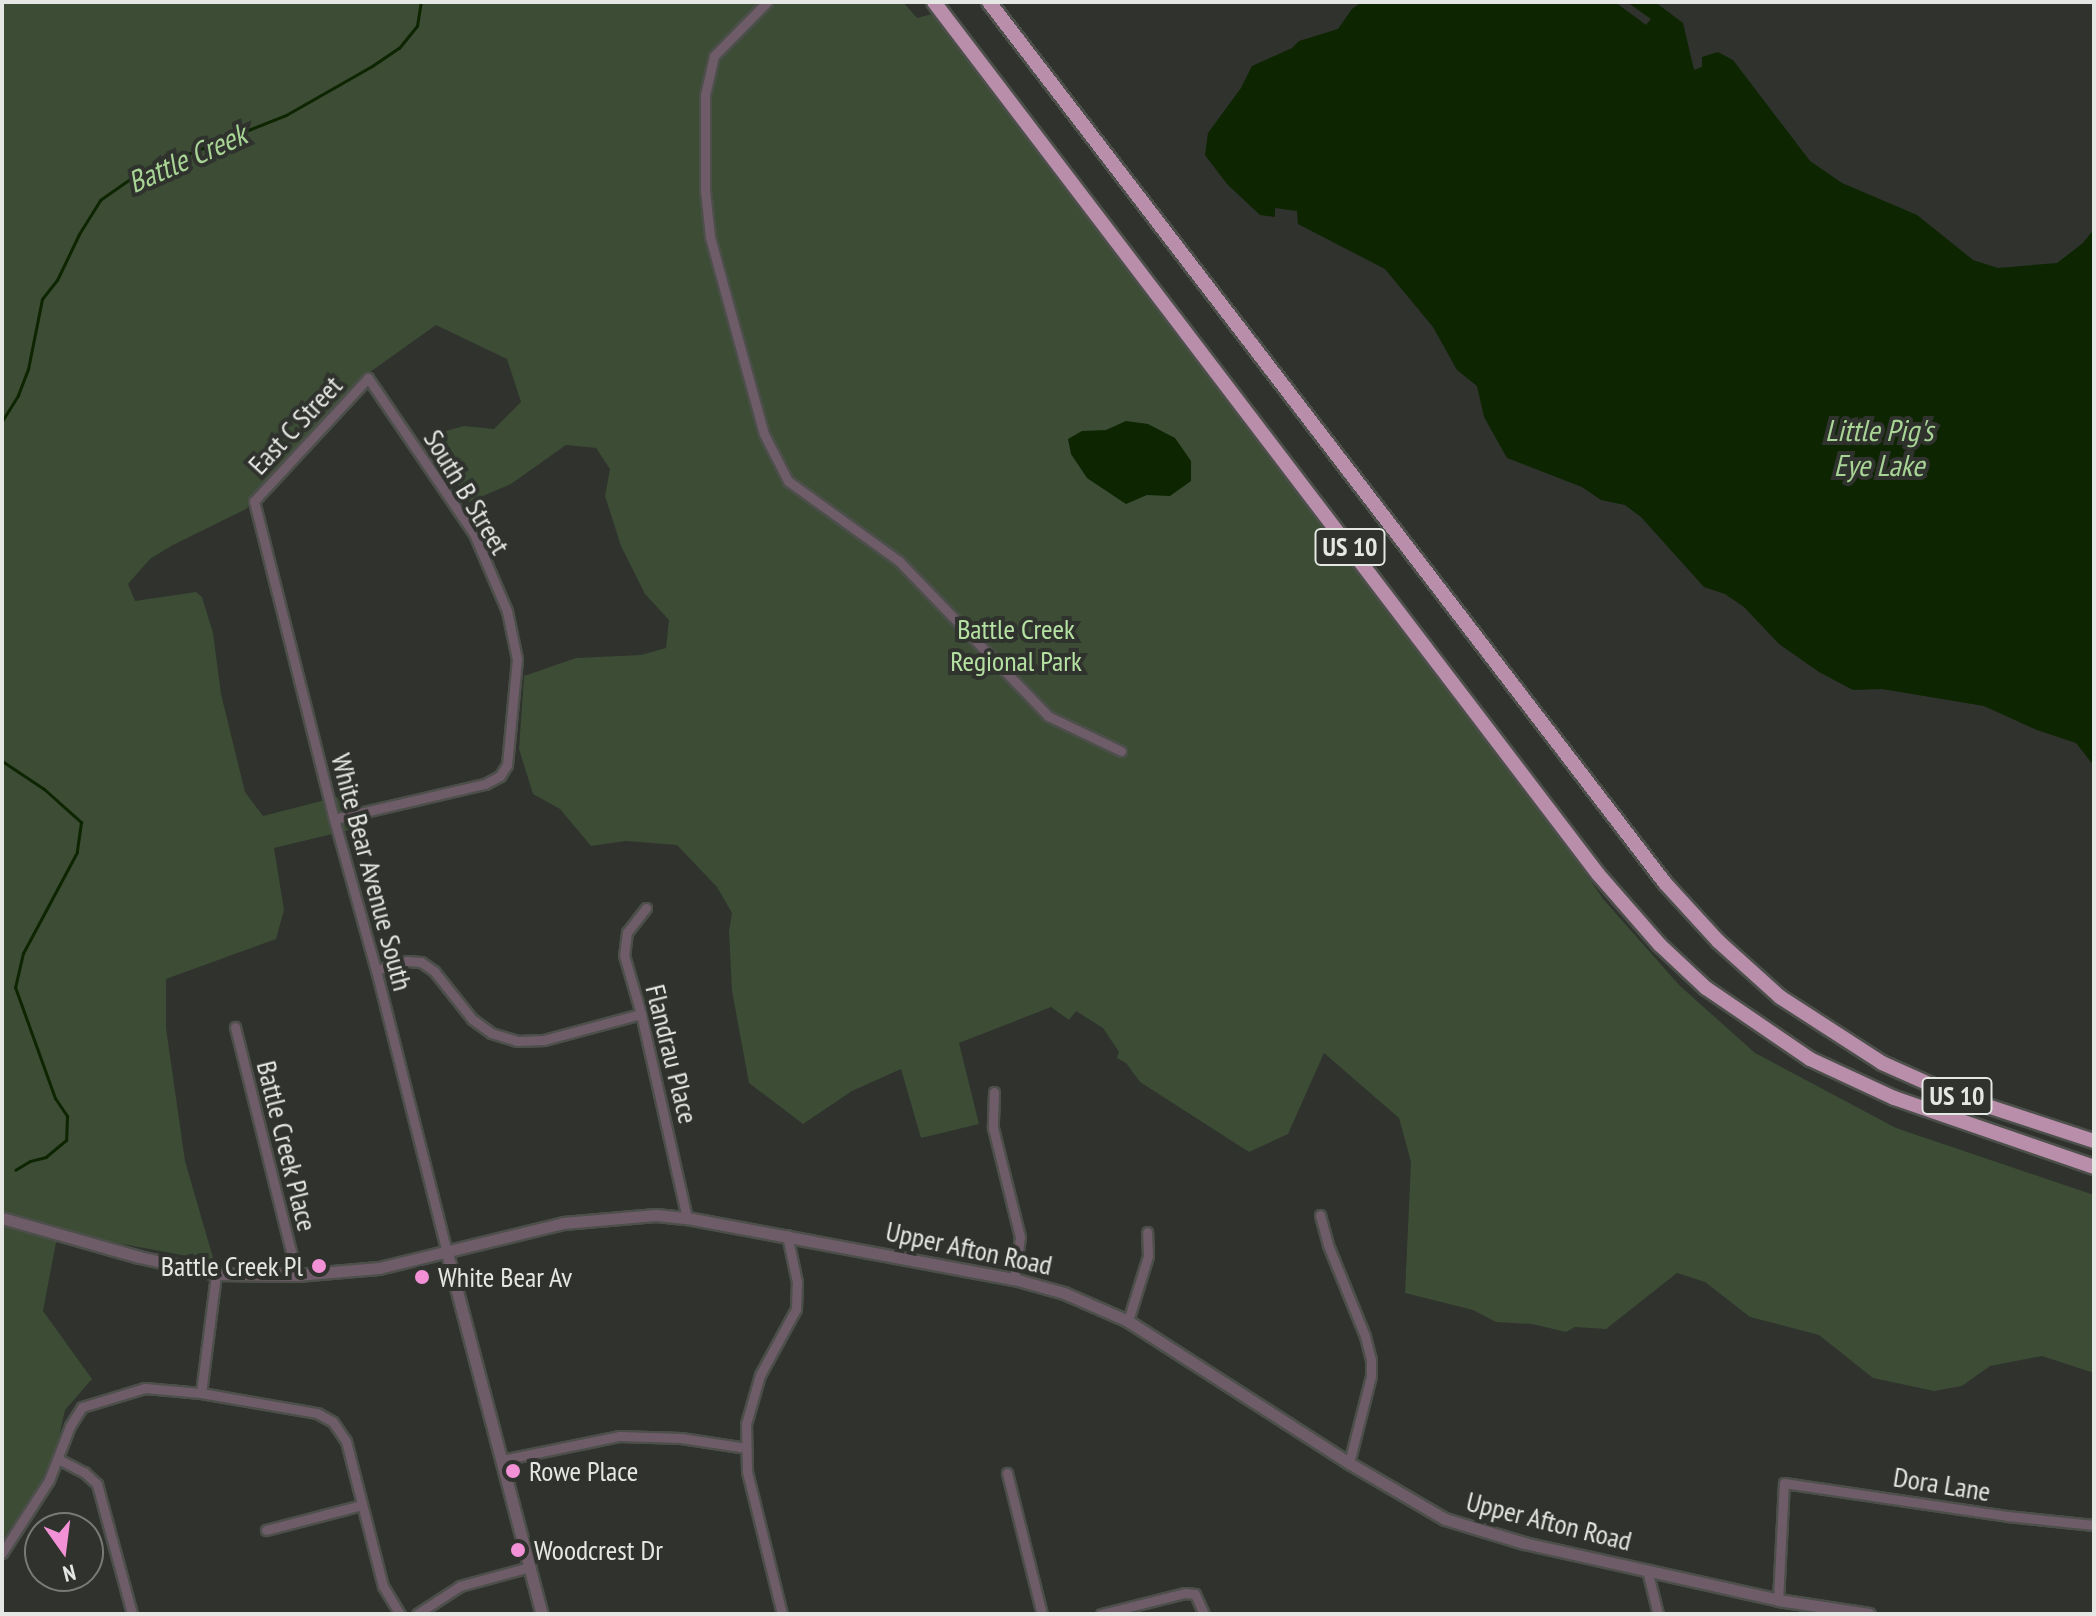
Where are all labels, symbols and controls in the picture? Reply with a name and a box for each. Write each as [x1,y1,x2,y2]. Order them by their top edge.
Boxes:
water label: Battle Creek [122,116,252,200]
street label: East C Street [241,369,349,481]
water label: Little Pig's Eye Lake [1825,412,1933,482]
street label: South B Street [417,424,517,560]
road number: US 10 [1314,525,1386,569]
park label: Battle Creek Regional Park [950,612,1082,678]
street label: White Bear Avenue South [324,749,420,995]
street label: Flandrau Place [639,981,705,1127]
street label: Battle Creek Place [250,1057,324,1235]
road number: US 10 [1921,1074,1993,1118]
street label: Upper Afton Road [882,1214,1056,1282]
place label: Battle Creek Pl [160,1249,303,1283]
marker: Battle Creek Pl [310,1257,328,1275]
place label: White Bear Av [438,1260,573,1294]
marker: White Bear Av [413,1268,431,1286]
place label: Rowe Place [529,1454,638,1488]
street label: Dora Lane [1891,1460,1993,1508]
marker: Rowe Place [504,1462,522,1480]
street label: Upper Afton Road [1463,1484,1635,1558]
north arrow [24,1512,104,1592]
place label: Woodcrest Dr [534,1533,663,1567]
marker: Woodcrest Dr [509,1541,527,1559]
text: N [60,1558,78,1588]

